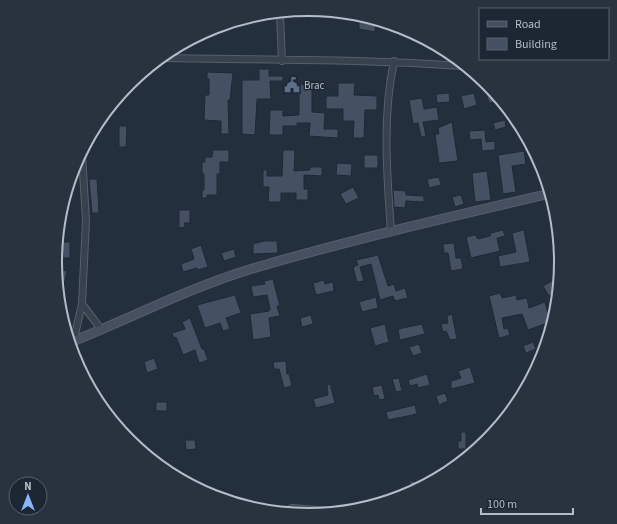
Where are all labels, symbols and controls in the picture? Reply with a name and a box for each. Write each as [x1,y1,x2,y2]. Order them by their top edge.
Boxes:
legend [479,8,609,60]
text: Road [515,16,541,33]
text: Building [515,36,557,53]
public building icon: Brac [283,76,301,94]
place label: Brac [304,78,325,93]
north arrow [8,476,48,516]
text: N [24,479,32,494]
scale bar [481,490,573,516]
text: 100 m [487,496,517,513]

